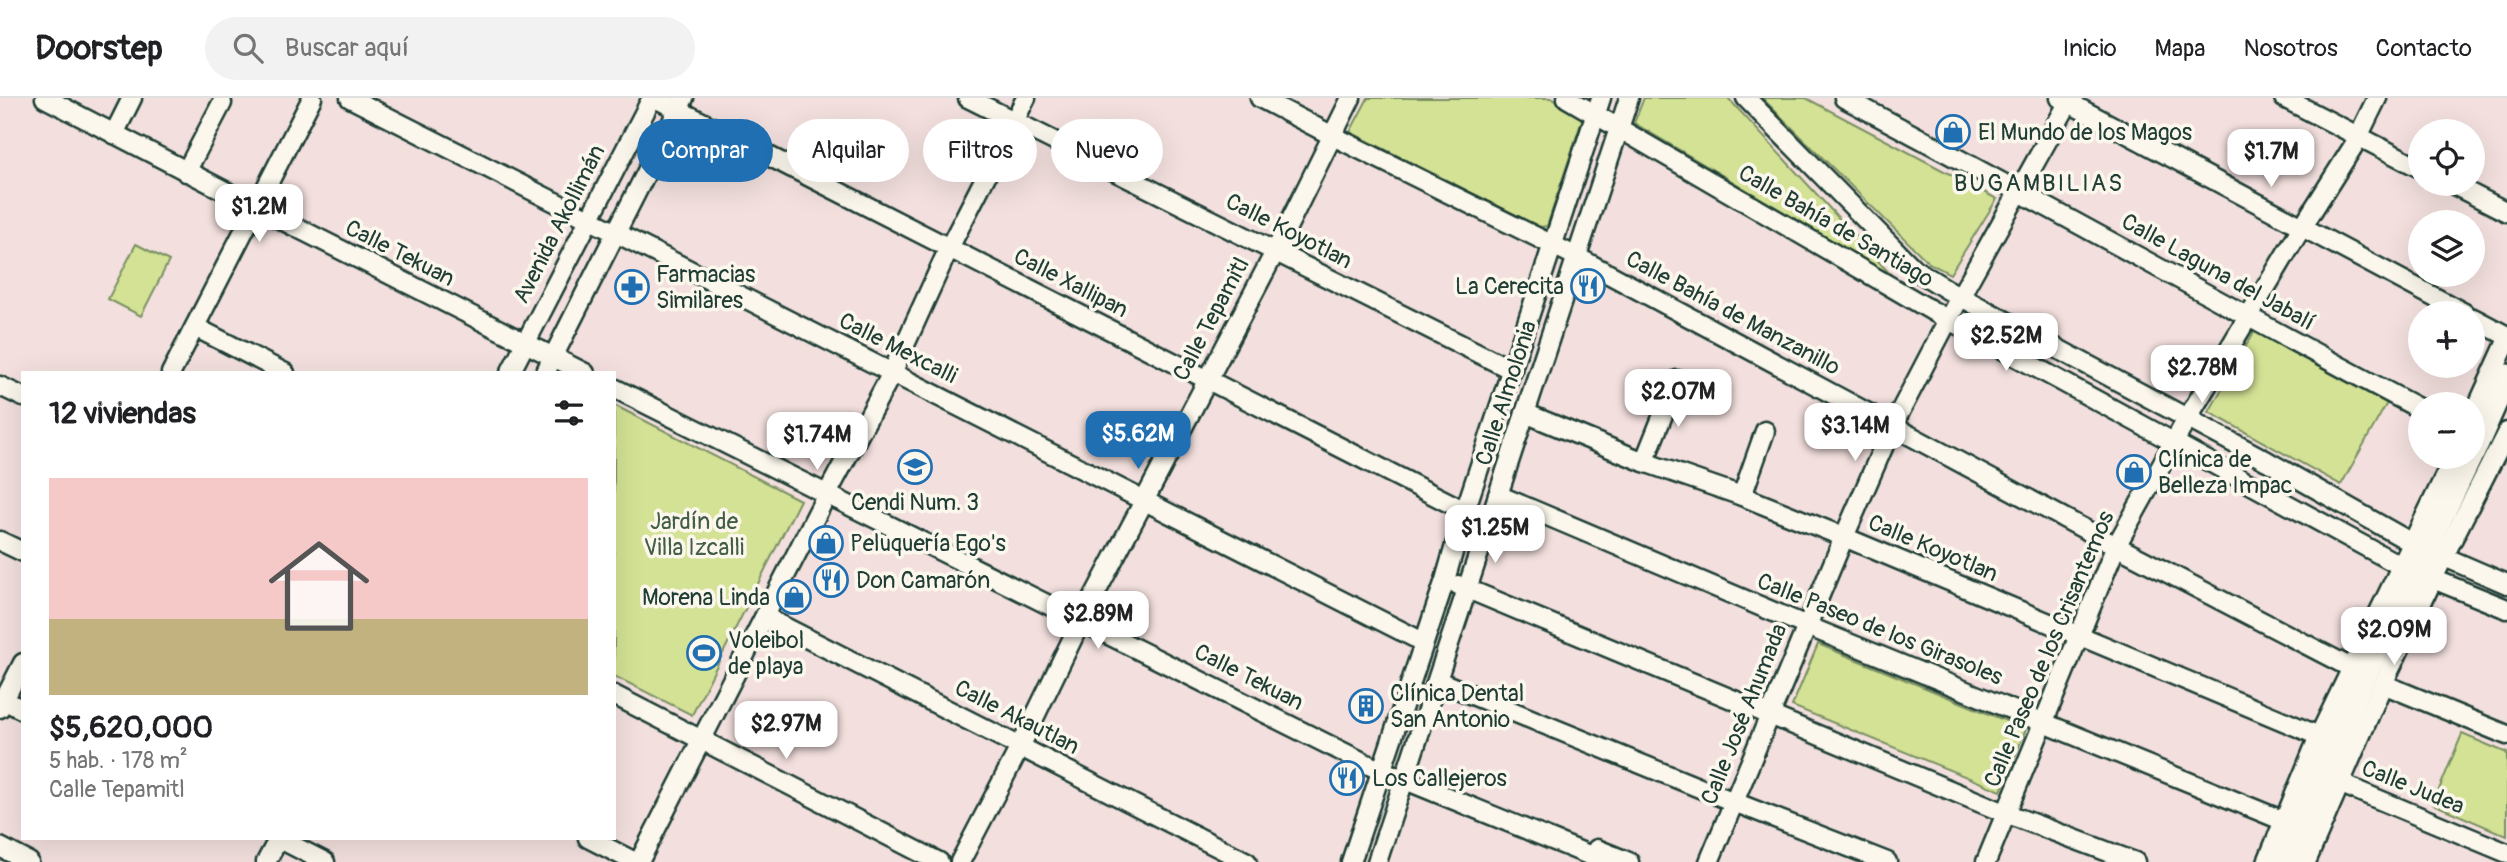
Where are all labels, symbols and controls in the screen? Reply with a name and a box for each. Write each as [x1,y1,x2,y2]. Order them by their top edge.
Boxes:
search box [205,17,695,80]
text: Doorstep [35,28,163,69]
icon: search [229,29,267,67]
text: Buscar aquí [285,32,409,64]
text: Inicio [2063,34,2117,63]
text: Mapa [2155,34,2206,63]
text: Nosotros [2244,34,2338,63]
text: Contacto [2376,34,2472,63]
shop icon: El Mundo de los Magos [1934,113,1972,151]
place label: El Mundo de los Magos [1978,118,2192,147]
chip: Comprar [637,119,773,182]
chip: Alquilar [787,119,909,182]
chip: Filtros [923,119,1037,182]
chip: Nuevo [1051,119,1163,182]
map controls [2408,119,2485,469]
button: locate [2408,119,2485,196]
pin: $1.7M [2222,130,2320,189]
text: $1.7M [2243,137,2299,166]
street label: Avenida Akollimán [506,140,612,308]
street label: Calle Bahía de Santiago [1733,158,1939,294]
district label: BUGAMBILIAS [1954,169,2124,198]
pin: $1.2M [210,184,308,244]
street label: Calle Koyotlan [1221,187,1357,275]
text: $1.2M [231,192,287,221]
street label: Calle Laguna del Jabalí [2116,207,2320,337]
button: layers [2408,210,2485,287]
street label: Calle Tekuan [340,213,460,293]
street label: Calle Xallipan [1009,242,1133,324]
street label: Calle Bahía de Manzanillo [1621,244,1845,382]
street label: Calle Tepamitl [1166,252,1256,386]
place label: Farmacias Similares [656,260,755,315]
restaurant icon: La Cerecita [1569,267,1607,305]
pharmacy icon: Farmacias Similares [613,268,651,306]
place label: La Cerecita [1455,272,1564,301]
button: + [2408,301,2485,378]
street label: Calle Mexcalli [834,306,962,390]
pin: $2.52M [1949,314,2063,373]
street label: Calle Almolonia [1469,317,1543,469]
text: $2.52M [1970,321,2042,350]
pin: $2.78M [2145,345,2259,405]
text: $2.78M [2167,353,2237,382]
pin: $2.07M [1621,370,1735,429]
text: $2.07M [1641,377,1715,406]
button: − [2408,392,2485,469]
icon: filters [550,394,588,432]
text: 12 viviendas [49,395,196,432]
pin: $3.14M [1798,404,1912,463]
text: $3.14M [1820,411,1890,440]
pin: $1.74M [760,412,874,472]
pin: $5.62M [1081,412,1195,471]
text: $5.62M [1102,419,1174,448]
text: $1.74M [783,420,851,449]
place label: Clínica de Belleza Impac [2158,445,2292,500]
school or university icon: Cendi Num. 3 [896,448,934,486]
shop icon: Clínica de Belleza Impac [2115,453,2153,491]
place label: Cendi Num. 3 [851,488,979,517]
pin: $1.25M [1438,505,1552,565]
street label: Calle Paseo de los Crisantemos [1978,506,2120,792]
park label: Jardín de Villa Izcalli [644,507,744,562]
street label: Calle Koyotlan [1864,508,2002,588]
text: $1.25M [1461,513,1529,542]
icon: home [256,523,382,649]
shop icon: Peluquería Ego's [807,524,845,562]
place label: Peluquería Ego's [850,529,1006,558]
restaurant icon: Don Camarón [812,561,850,599]
place label: Don Camarón [856,566,990,595]
street label: Calle Paseo de los Girasoles [1753,566,2007,692]
shop icon: Morena Linda [775,578,813,616]
place label: Morena Linda [642,583,770,612]
pin: $2.89M [1041,592,1155,651]
text: $2.89M [1063,599,1133,628]
pin: $2.09M [2337,608,2451,667]
text: $2.09M [2357,615,2431,644]
street label: Calle José Ahumada [1694,619,1794,809]
place label: Voleibol de playa [728,626,804,681]
sports icon: Voleibol de playa [685,634,723,672]
street label: Calle Tekuan [1189,637,1309,717]
street label: Calle Akautlan [950,673,1084,761]
place label: Clínica Dental San Antonio [1390,679,1524,734]
building icon: Clínica Dental San Antonio [1347,687,1385,725]
pin: $2.97M [729,702,843,761]
text: $5,620,000 [49,709,213,746]
text: $2.97M [751,709,821,738]
text: 5 hab. · 178 m² [49,746,188,775]
street label: Calle Judea [2357,753,2469,821]
restaurant icon: Los Callejeros [1328,759,1366,797]
place label: Los Callejeros [1372,764,1507,793]
text: Calle Tepamitl [49,775,185,804]

